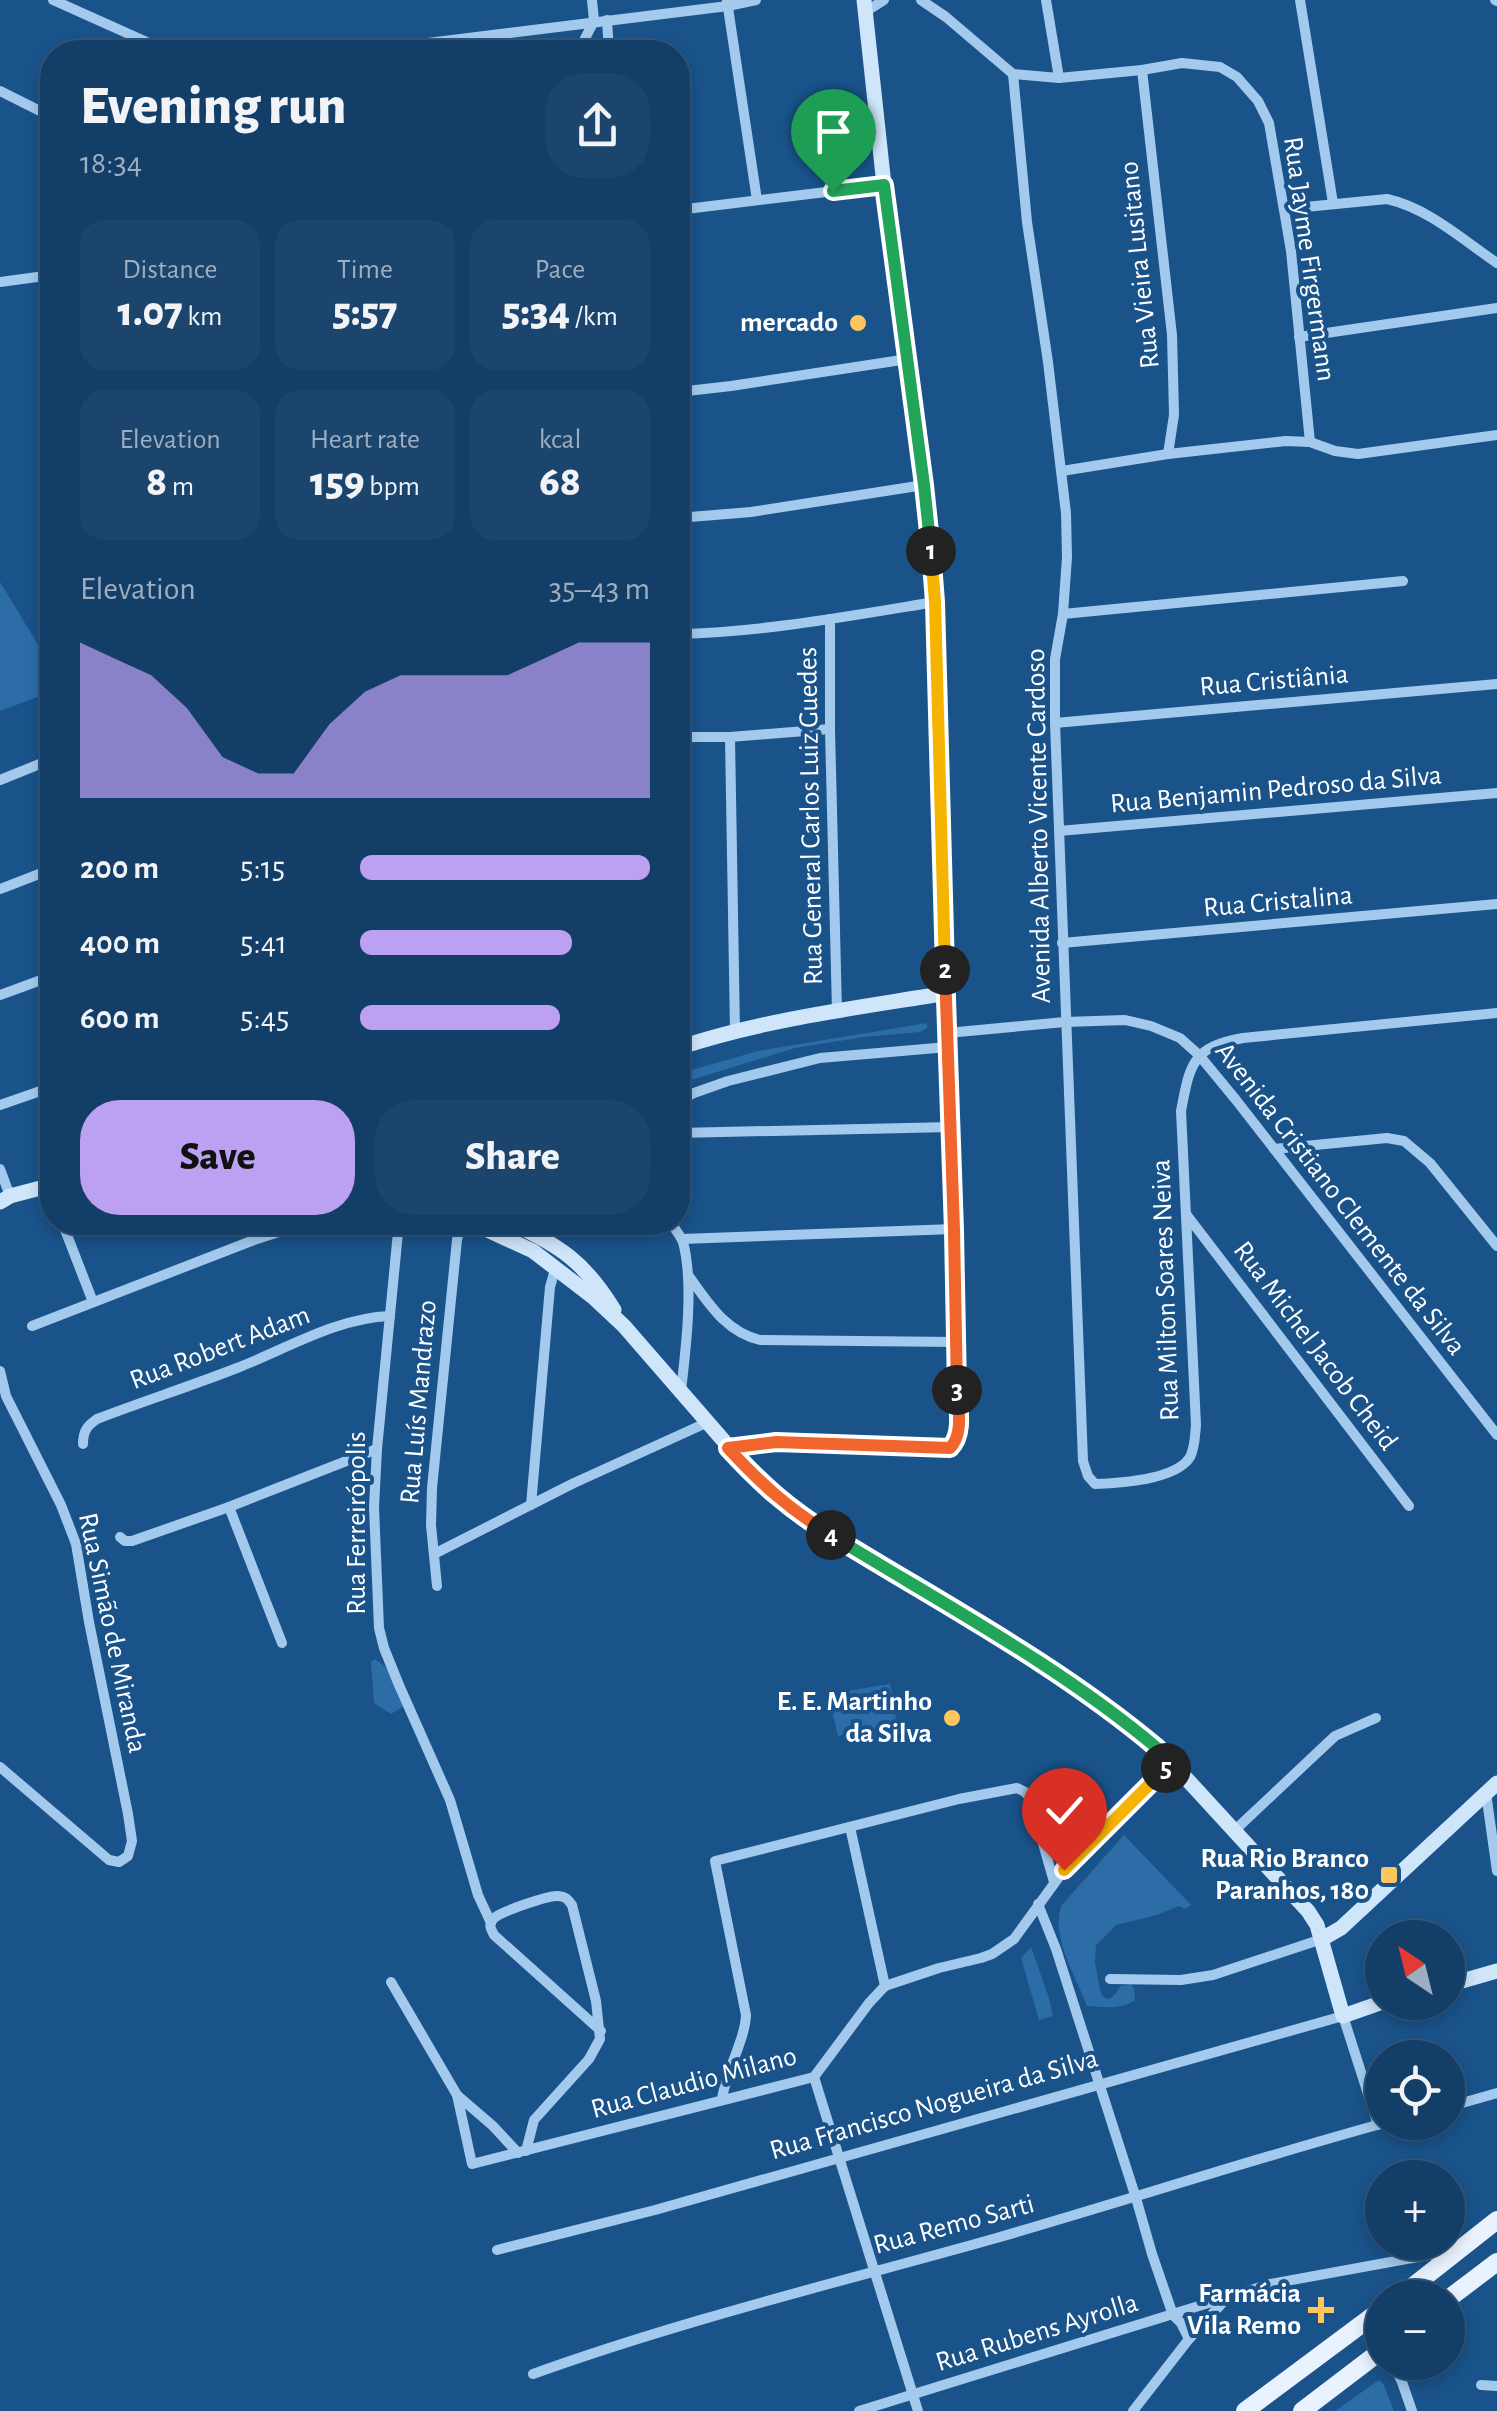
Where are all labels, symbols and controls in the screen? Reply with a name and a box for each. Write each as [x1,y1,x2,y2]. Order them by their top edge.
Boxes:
button: share [545,73,650,178]
text: Evening run [80,79,346,134]
pin [791,89,876,192]
icon: arrive [806,104,861,159]
street label: Rua Jayme Firgermann [1278,135,1340,383]
text: 18:34 [80,147,142,179]
street label: Rua Vieira Lusitano [1115,160,1165,370]
text: Distance [123,256,217,284]
text: Time [337,256,393,284]
text: Pace [535,256,585,284]
text: 1.07 [117,291,183,333]
text: 5:57 [333,291,397,333]
text: 5:34 [502,291,570,333]
text: km [183,303,223,331]
text: /km [570,303,618,331]
place label: mercado [740,309,838,337]
marker: mercado [847,312,869,334]
text: Elevation [119,426,221,454]
text: Heart rate [310,426,420,454]
text: kcal [539,426,581,454]
text: 8 [146,461,167,503]
text: 159 [310,461,365,503]
text: 68 [539,461,581,503]
text: m [167,473,194,501]
text: bpm [365,473,420,501]
pin: 1 [906,526,956,576]
text: 1 [926,537,936,565]
text: Elevation [80,573,196,605]
text: 35–43 m [549,573,650,605]
street label: Rua General Carlos Luiz Guedes [794,647,828,985]
street label: Avenida Alberto Vicente Cardoso [1022,648,1056,1004]
street label: Rua Cristiânia [1198,661,1350,701]
street label: Rua Benjamin Pedroso da Silva [1109,762,1443,818]
text: 200 m [80,852,159,884]
text: 5:15 [240,852,285,884]
street label: Rua Cristalina [1202,882,1354,922]
text: 400 m [80,927,160,959]
text: 5:41 [240,927,287,959]
pin: 2 [920,945,970,995]
text: 2 [938,956,952,984]
text: 600 m [80,1002,159,1034]
text: 5:45 [240,1002,289,1034]
street label: Avenida Cristiano Clemente da Silva [1209,1037,1471,1361]
button: Save [80,1100,355,1215]
button: Share [375,1100,650,1215]
street label: Rua Milton Soares Neiva [1147,1158,1185,1422]
street label: Rua Michel Jacob Cheid [1228,1236,1402,1456]
street label: Rua Luís Mandrazo [396,1299,442,1505]
street label: Rua Robert Adam [126,1301,314,1395]
pin: 3 [932,1365,982,1415]
text: 3 [951,1376,963,1404]
street label: Rua Ferreirópolis [343,1431,371,1615]
street label: Rua Simão de Miranda [73,1510,151,1756]
pin: 4 [806,1510,856,1560]
text: 4 [824,1521,838,1549]
place label: E. E. Martinho da Silva [777,1688,932,1748]
marker: E. E. Martinho da Silva [941,1707,963,1729]
pin: 5 [1141,1743,1191,1793]
text: 5 [1160,1754,1172,1782]
pin [1022,1768,1107,1871]
icon: check [1037,1783,1092,1838]
place label: Rua Rio Branco Paranhos, 180 [1200,1845,1369,1905]
marker: Rua Rio Branco Paranhos, 180 [1378,1864,1400,1886]
north arrow [1365,1920,1465,2020]
map controls [1365,1920,1465,2380]
button: locate [1365,2040,1465,2140]
street label: Rua Claudio Milano [588,2042,800,2124]
street label: Rua Francisco Nogueira da Silva [767,2045,1101,2165]
button: + [1365,2160,1465,2260]
street label: Rua Remo Sarti [871,2190,1037,2260]
place label: Farmácia Vila Remo [1187,2280,1301,2340]
button: − [1365,2280,1465,2380]
street label: Rua Rubens Ayrolla [933,2289,1142,2377]
marker: Farmácia Vila Remo [1310,2299,1332,2321]

